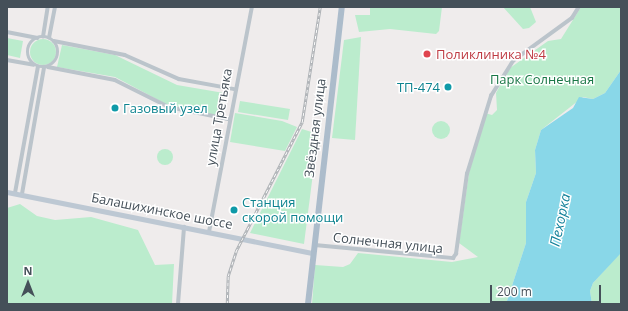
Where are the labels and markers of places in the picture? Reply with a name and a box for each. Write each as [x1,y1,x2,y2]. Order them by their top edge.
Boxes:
place label: Поликлиника №4 [436,46,546,62]
marker: Поликлиника №4 [421,48,433,60]
place label: ТП-474 [397,79,440,95]
marker: ТП-474 [443,82,453,92]
place label: Газовый узел [123,100,208,116]
marker: Газовый узел [110,103,120,113]
place label: Станция скорой помощи [242,195,343,226]
marker: Станция скорой помощи [229,205,239,215]

